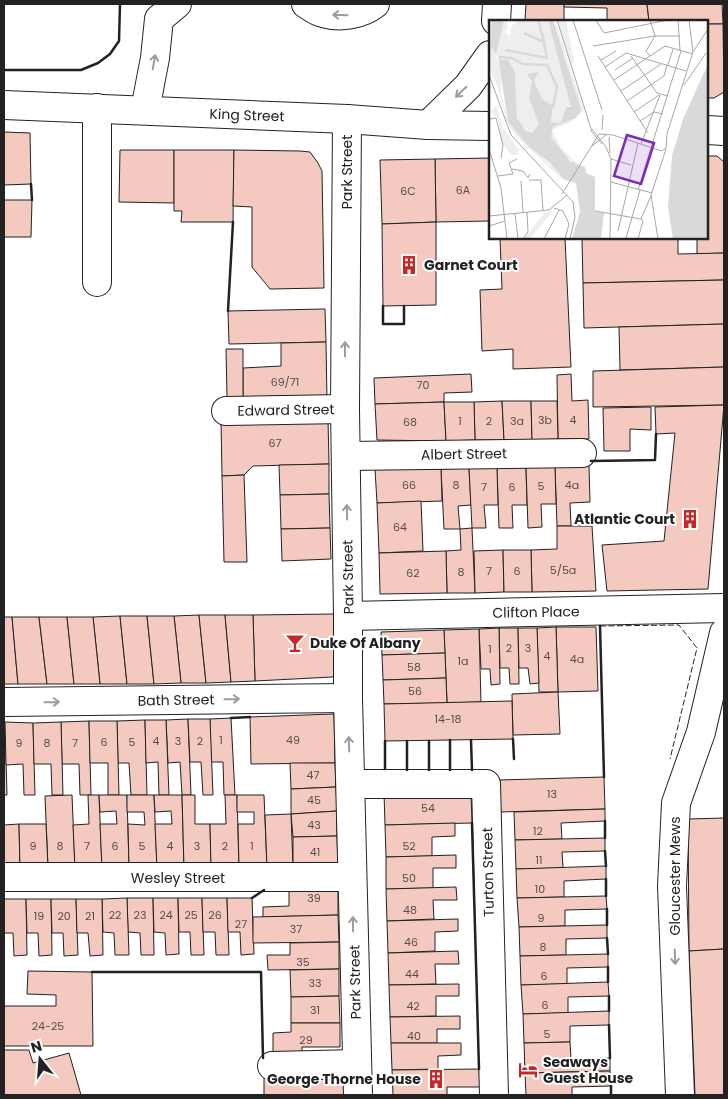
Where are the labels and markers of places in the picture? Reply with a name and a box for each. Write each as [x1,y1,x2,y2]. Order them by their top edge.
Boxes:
building icon: Garnet Court [398,254,420,276]
place label: Garnet Court [424,255,518,275]
building icon: Atlantic Court [679,508,701,530]
place label: Atlantic Court [574,509,675,529]
bar icon: Duke Of Albany [284,632,306,654]
place label: Duke Of Albany [310,633,421,653]
place label: Seaways Guest House [543,1052,634,1088]
hotel icon: Seaways Guest House [517,1059,539,1081]
building icon: George Thorne House [425,1068,447,1090]
place label: George Thorne House [267,1069,421,1089]

